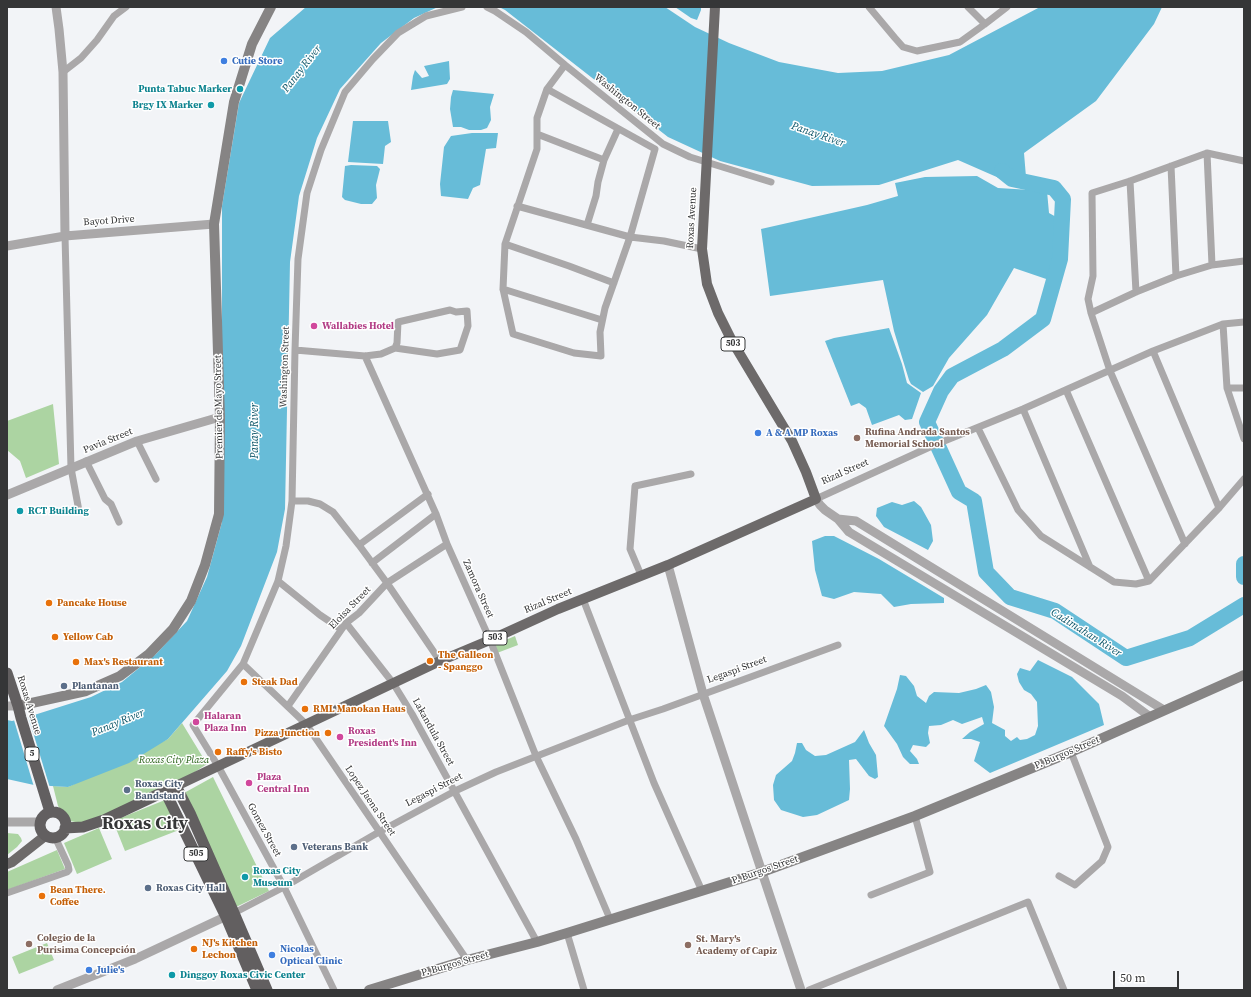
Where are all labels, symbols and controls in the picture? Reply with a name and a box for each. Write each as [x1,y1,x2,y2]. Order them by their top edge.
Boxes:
water label: Panay River [280,43,324,95]
place label: Cutie Store [232,55,282,67]
marker: Cutie Store [219,56,229,66]
street label: Washington Street [592,72,662,132]
place label: Punta Tabuc Marker [138,83,232,95]
marker: Punta Tabuc Marker [235,84,245,94]
place label: Brgy IX Marker [132,99,203,111]
marker: Brgy IX Marker [206,100,216,110]
water label: Panay River [790,120,846,150]
street label: Roxas Avenue [684,187,700,249]
street label: Bayot Drive [83,213,135,229]
place label: Wallabies Hotel [322,320,394,332]
marker: Wallabies Hotel [309,321,319,331]
street label: Washington Street [278,326,292,408]
road number: 503 [721,337,745,351]
street label: Premier de Mayo Street [212,355,226,459]
water label: Panay River [248,403,262,459]
street label: Pavia Street [82,426,134,456]
place label: Rufina Andrada Santos Memorial School [865,426,970,450]
place label: A & A MP Roxas [766,427,838,439]
marker: A & A MP Roxas [753,428,763,438]
marker: Rufina Andrada Santos Memorial School [852,433,862,443]
street label: Rizal Street [820,456,870,488]
place label: RCT Building [28,505,89,517]
marker: RCT Building [15,506,25,516]
street label: Zamora Street [460,558,496,620]
street label: Eloisa Street [327,584,373,632]
street label: Rizal Street [523,586,573,616]
place label: Pancake House [57,597,127,609]
marker: Pancake House [44,598,54,608]
water label: Cadimahan River [1048,606,1124,660]
place label: Yellow Cab [63,631,113,643]
road number: 503 [483,631,507,645]
marker: Yellow Cab [50,632,60,642]
place label: The Galleon - Spanggo [438,649,493,672]
street label: Legaspi Street [706,654,768,686]
place label: Max's Restaurant [84,656,163,668]
marker: The Galleon - Spanggo [425,656,435,666]
marker: Max's Restaurant [71,657,81,667]
street label: Roxas Avenue [14,674,44,736]
place label: Steak Dad [252,676,298,688]
marker: Steak Dad [239,677,249,687]
place label: Plantanan [72,680,119,692]
marker: Plantanan [59,681,69,691]
street label: Lakandula Street [410,696,456,768]
place label: RML Manokan Haus [313,703,405,715]
marker: RML Manokan Haus [300,704,310,714]
water label: Panay River [90,706,146,740]
place label: Halaran Plaza Inn [204,710,247,734]
marker: Halaran Plaza Inn [191,717,201,727]
place label: Roxas President's Inn [348,725,417,748]
place label: Pizza Junction [255,727,320,739]
marker: Pizza Junction [323,728,333,738]
marker: Roxas President's Inn [335,732,345,742]
street label: P. Burgos Street [1033,734,1101,772]
place label: Raffy's Bisto [226,746,282,758]
road number: 5 [25,747,39,761]
marker: Raffy's Bisto [213,747,223,757]
park label: Roxas City Plaza [139,754,209,766]
street label: Lopez Jaena Street [342,764,398,838]
street label: Legaspi Street [403,770,465,810]
place label: Plaza Central Inn [257,771,309,794]
place label: Roxas City Bandstand [135,778,184,802]
marker: Plaza Central Inn [244,778,254,788]
marker: Roxas City Bandstand [122,785,132,795]
street label: Gomez Street [244,801,284,859]
district label: Roxas City [102,813,188,835]
place label: Veterans Bank [302,841,368,853]
marker: Veterans Bank [289,842,299,852]
road number: 505 [184,847,208,861]
street label: P. Burgos Street [730,853,800,887]
place label: Roxas City Museum [253,865,301,888]
marker: Roxas City Museum [240,872,250,882]
place label: Roxas City Hall [156,882,225,894]
marker: Roxas City Hall [143,883,153,893]
place label: Bean There. Coffee [50,884,106,908]
marker: Bean There. Coffee [37,891,47,901]
place label: Colegio de la Purisima Concepción [37,932,136,956]
place label: St. Mary's Academy of Capiz [696,933,777,956]
place label: NJ's Kitchen Lechon [202,937,258,960]
marker: Colegio de la Purisima Concepción [24,939,34,949]
marker: St. Mary's Academy of Capiz [683,940,693,950]
place label: Nicolas Optical Clinic [280,943,343,966]
marker: NJ's Kitchen Lechon [189,944,199,954]
street label: P. Burgos Street [420,949,490,979]
marker: Nicolas Optical Clinic [267,950,277,960]
scale bar [1115,963,1181,989]
place label: Julie's [97,964,124,976]
marker: Julie's [84,965,94,975]
place label: Dinggoy Roxas Civic Center [180,969,306,981]
marker: Dinggoy Roxas Civic Center [167,970,177,980]
text: 50 m [1120,970,1146,986]

